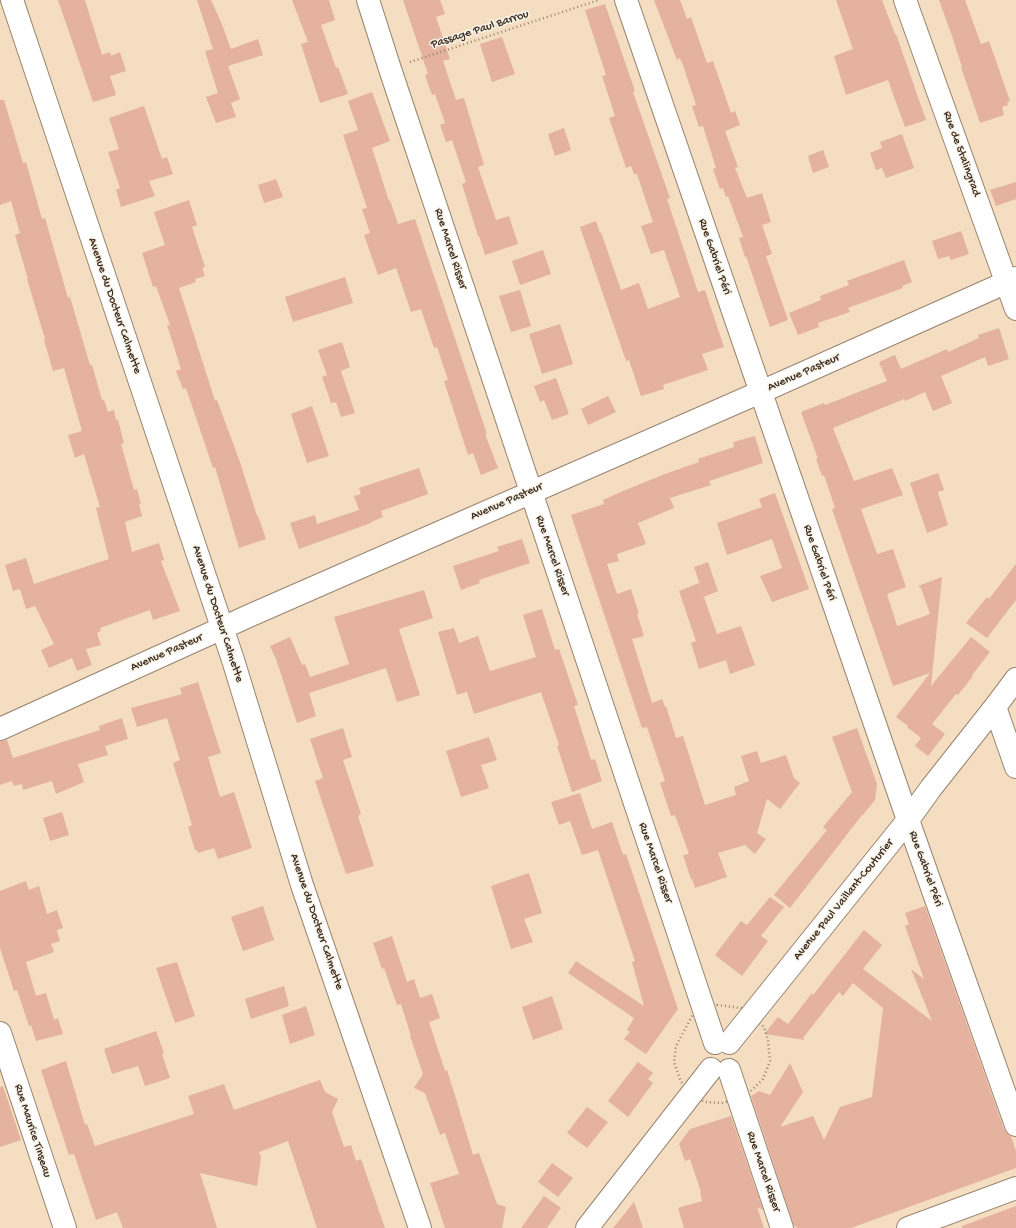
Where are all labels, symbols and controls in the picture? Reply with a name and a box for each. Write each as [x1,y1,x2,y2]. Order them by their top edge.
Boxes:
street label: Passage Paul Barrou [429,7,531,53]
street label: Rue de Stalingrad [939,109,983,199]
street label: Rue Marcel Risser [430,207,470,291]
street label: Rue Gabriel Péri [694,217,734,297]
street label: Avenue du Docteur Calmette [84,236,144,376]
street label: Avenue Pasteur [766,351,842,395]
street label: Avenue Pasteur [469,480,545,524]
street label: Rue Marcel Risser [532,514,572,598]
street label: Rue Gabriel Péri [799,523,839,603]
street label: Avenue du Docteur Calmette [188,544,246,684]
street label: Avenue Pasteur [129,631,205,675]
street label: Rue Marcel Risser [635,821,675,905]
street label: Rue Gabriel Péri [905,829,945,909]
street label: Avenue Paul Vaillant-Couturier [791,836,897,964]
street label: Avenue du Docteur Calmette [286,852,346,992]
street label: Rue Maurice Tinseau [10,1082,54,1180]
street label: Rue Marcel Risser [743,1130,783,1214]

